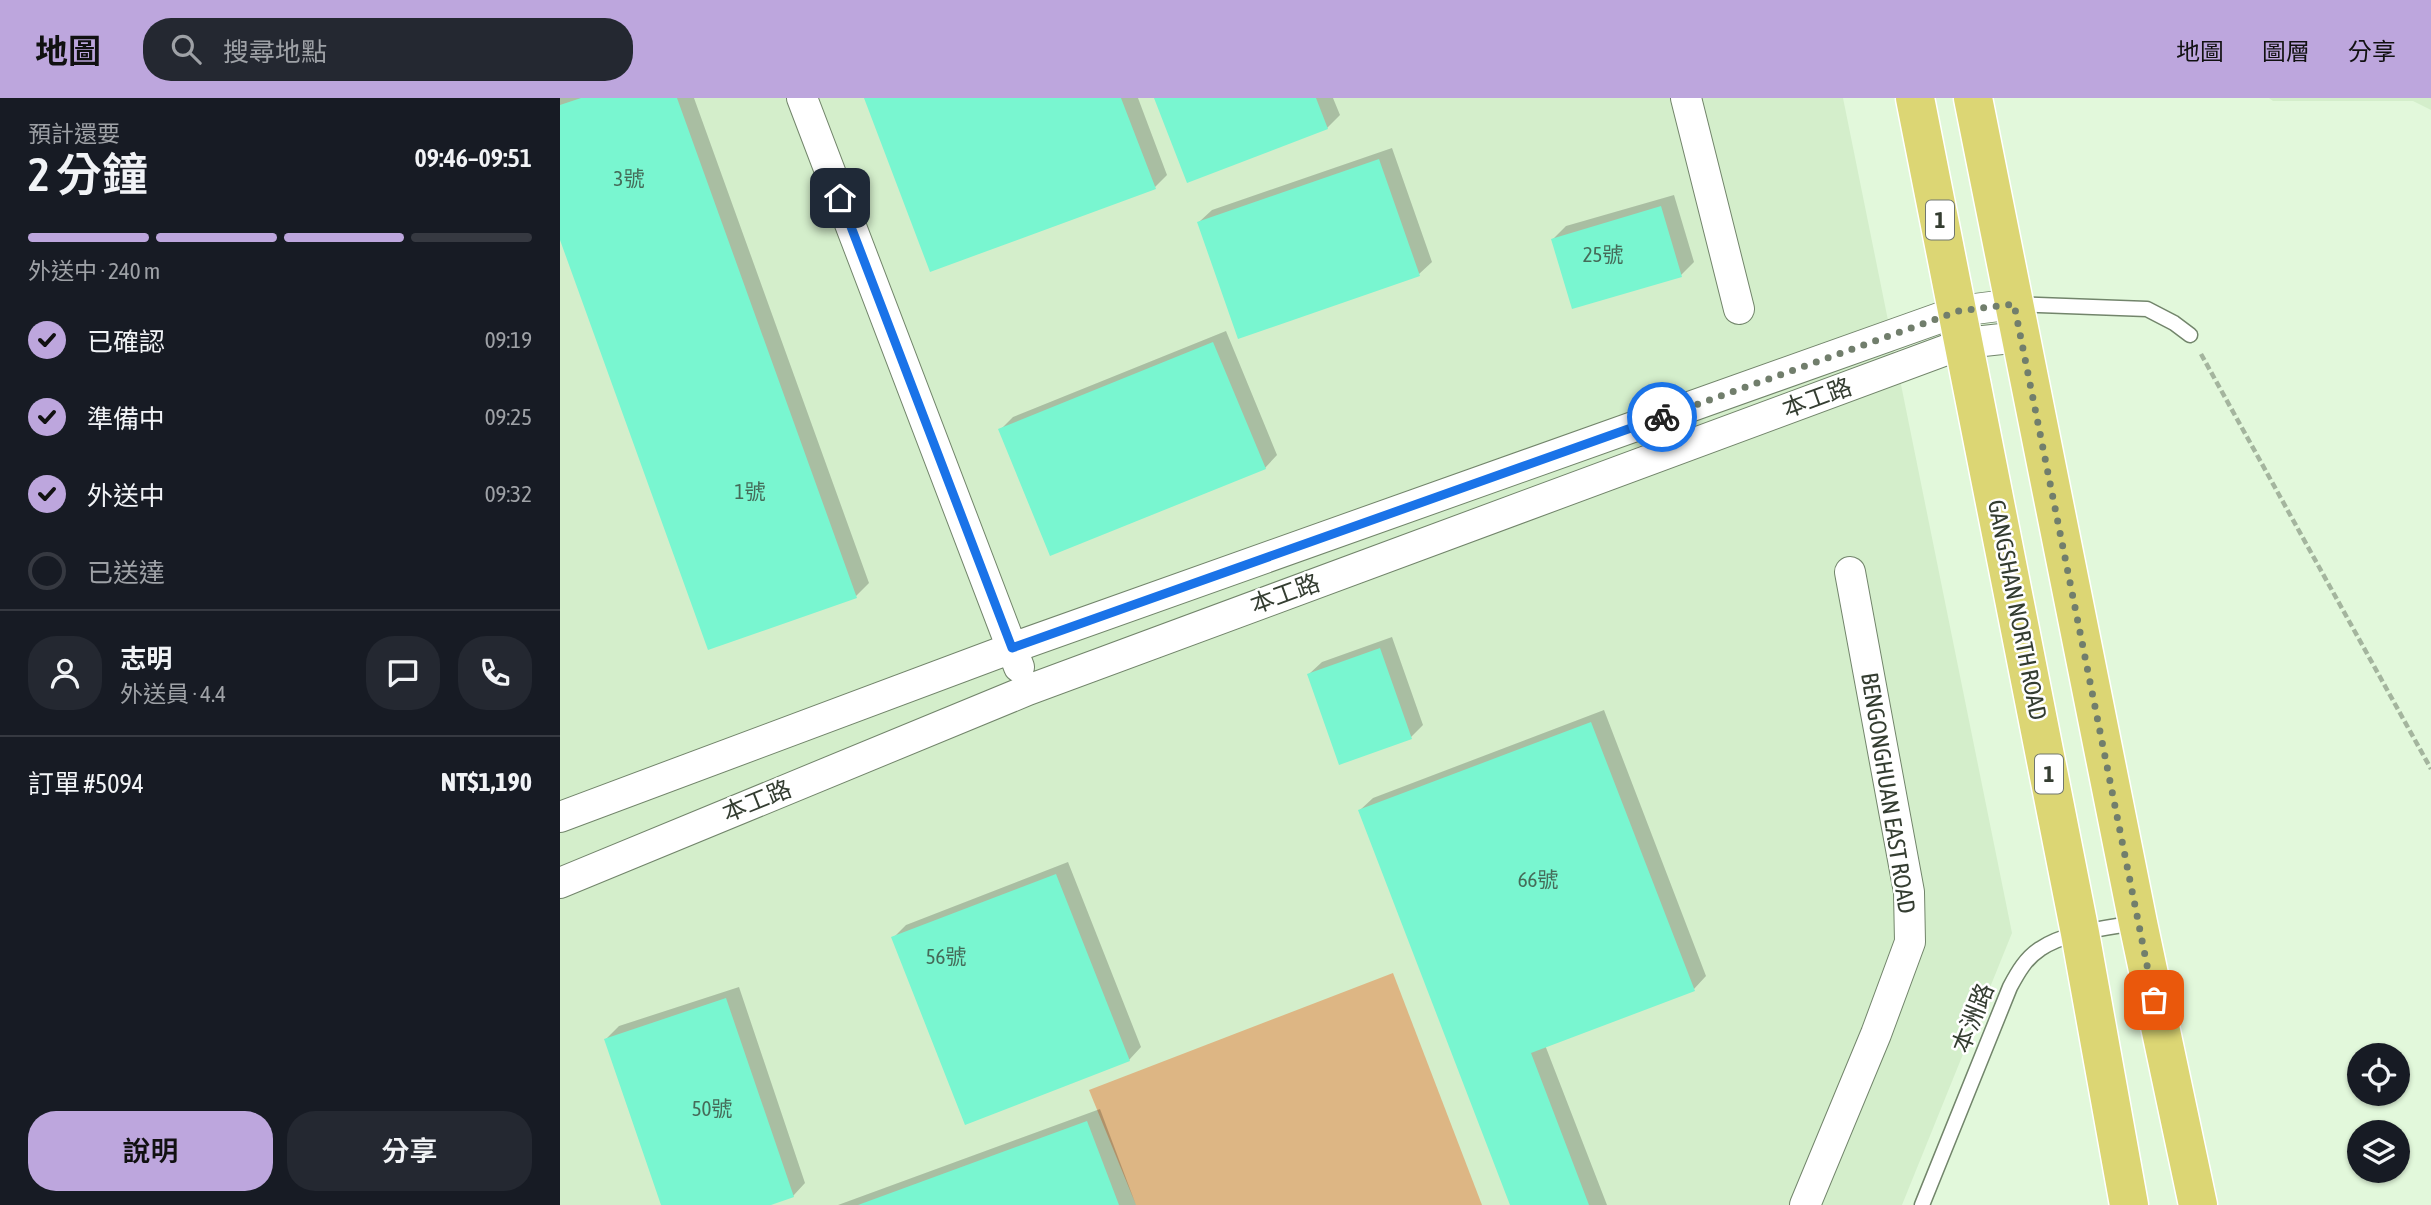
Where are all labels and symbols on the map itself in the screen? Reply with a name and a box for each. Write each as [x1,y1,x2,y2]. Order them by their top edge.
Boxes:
house number: 3號 [614,166,644,190]
pin [810,168,870,228]
road number: 1 [1926,200,1954,239]
house number: 25號 [1583,242,1623,266]
street label: 本工路 [1778,373,1855,423]
courier [1627,382,1697,452]
house number: 1號 [735,479,765,503]
street label: GANGSHAN NORTH ROAD [1983,498,2052,722]
street label: 本工路 [1246,569,1323,619]
street label: BENGONGHUAN EAST ROAD [1856,671,1921,915]
road number: 1 [2035,754,2063,794]
street label: 本工路 [718,775,795,827]
house number: 66號 [1518,867,1558,891]
house number: 56號 [926,944,966,968]
pin [2124,970,2184,1030]
street label: 本洲路 [1947,979,1999,1056]
house number: 50號 [692,1096,732,1120]

